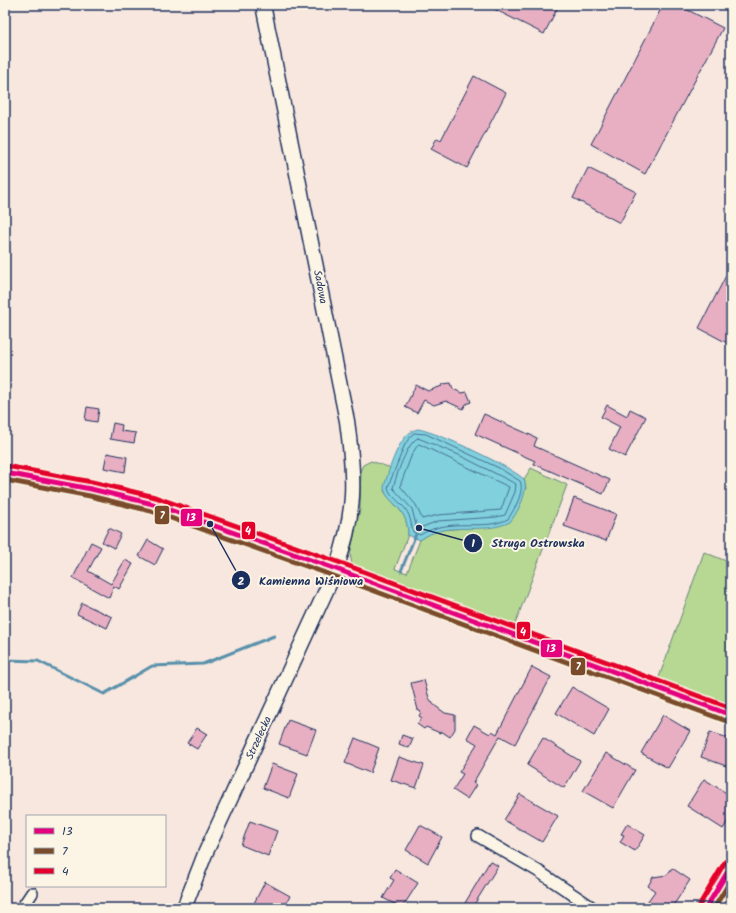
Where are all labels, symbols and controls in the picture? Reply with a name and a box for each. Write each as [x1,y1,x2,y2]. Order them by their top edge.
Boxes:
street label: Sadowa [308,269,332,305]
line badge: 7 [154,505,170,525]
text: 7 [159,507,165,525]
line badge: 13 [180,508,203,527]
text: 13 [186,509,196,527]
line badge: 4 [241,521,256,540]
text: 4 [245,522,251,540]
callout: Struga Ostrowska [463,531,592,555]
text: 1 [471,534,475,553]
text: Struga Ostrowska [491,534,585,553]
callout: Kamienna Wiśniowa [231,568,371,592]
text: 2 [238,572,245,591]
text: Kamienna Wiśniowa [259,572,363,591]
line badge: 4 [516,621,531,640]
text: 4 [520,623,526,641]
line badge: 13 [540,639,563,658]
text: 13 [546,640,556,658]
line badge: 7 [570,657,586,676]
text: 7 [575,658,581,676]
street label: Strzelecka [241,713,277,763]
legend [26,815,166,887]
text: 13 [62,822,73,841]
text: 7 [62,842,68,861]
text: 4 [62,862,69,881]

